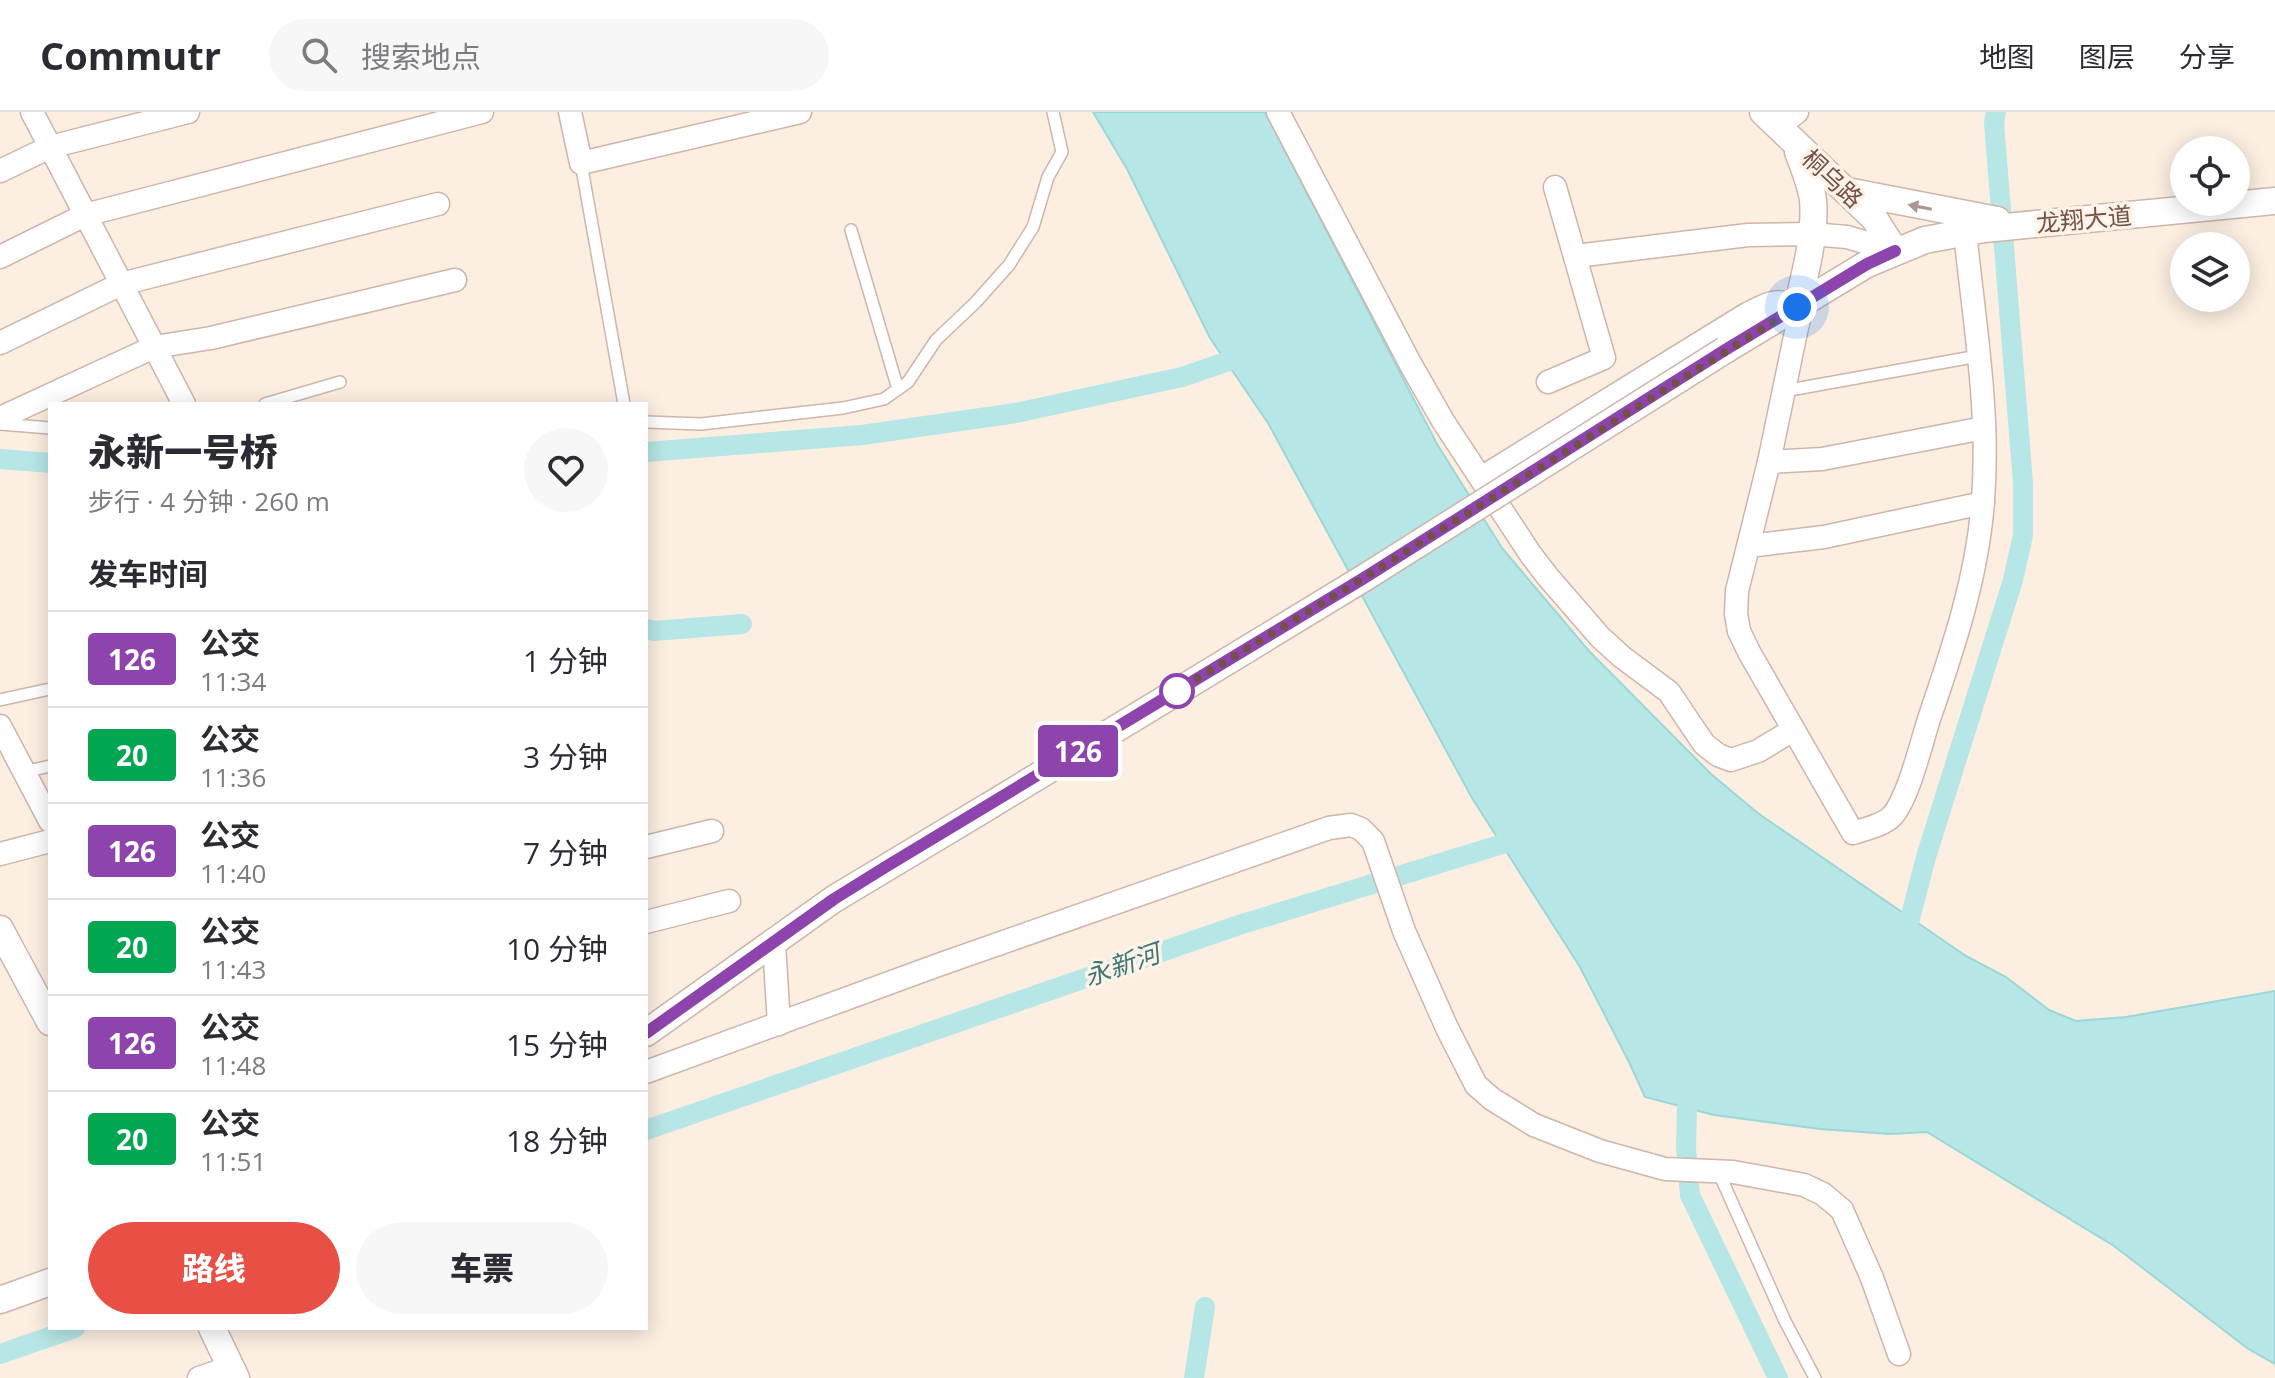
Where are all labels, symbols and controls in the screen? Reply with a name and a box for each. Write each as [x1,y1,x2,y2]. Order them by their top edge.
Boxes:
search box [269,19,829,91]
text: Commutr [40,29,221,81]
icon: search [297,33,341,77]
text: 搜索地点 [361,36,481,77]
text: 地图 [1979,37,2035,75]
text: 图层 [2079,37,2135,75]
text: 分享 [2179,37,2235,75]
map controls [2170,136,2250,312]
button: locate [2170,136,2250,216]
street label: 桐乌路 [1795,141,1871,215]
street label: 龙翔大道 [2035,198,2133,239]
one-way arrow [1907,200,1932,212]
button: layers [2170,232,2250,312]
your location [1777,287,1817,327]
text: 永新一号桥 [88,425,278,477]
button: heart [524,428,608,512]
text: 步行 · 4 分钟 · 260 m [88,483,330,519]
text: 发车时间 [88,553,208,594]
text: 公交 [200,622,260,663]
text: 126 [108,640,156,678]
text: 1 分钟 [523,640,608,681]
text: 11:34 [200,663,266,699]
unlabelled marker [1160,674,1194,708]
text: 公交 [200,718,260,759]
line badge: 126 [1032,725,1124,777]
text: 126 [1054,732,1102,770]
text: 20 [116,736,148,774]
text: 3 分钟 [523,736,608,777]
text: 11:36 [200,759,266,795]
text: 公交 [200,814,260,855]
text: 126 [108,832,156,870]
text: 7 分钟 [523,832,608,873]
text: 11:40 [200,855,266,891]
text: 公交 [200,910,260,951]
text: 20 [116,928,148,966]
text: 10 分钟 [506,928,608,969]
water label: 永新河 [1079,933,1169,994]
text: 11:43 [200,951,266,987]
text: 公交 [200,1006,260,1047]
text: 126 [108,1024,156,1062]
text: 15 分钟 [506,1024,608,1065]
text: 11:48 [200,1047,266,1083]
text: 公交 [200,1102,260,1143]
text: 20 [116,1120,148,1158]
text: 18 分钟 [506,1120,608,1161]
text: 11:51 [200,1143,266,1179]
button: 路线 [88,1222,340,1314]
button: 车票 [356,1222,608,1314]

